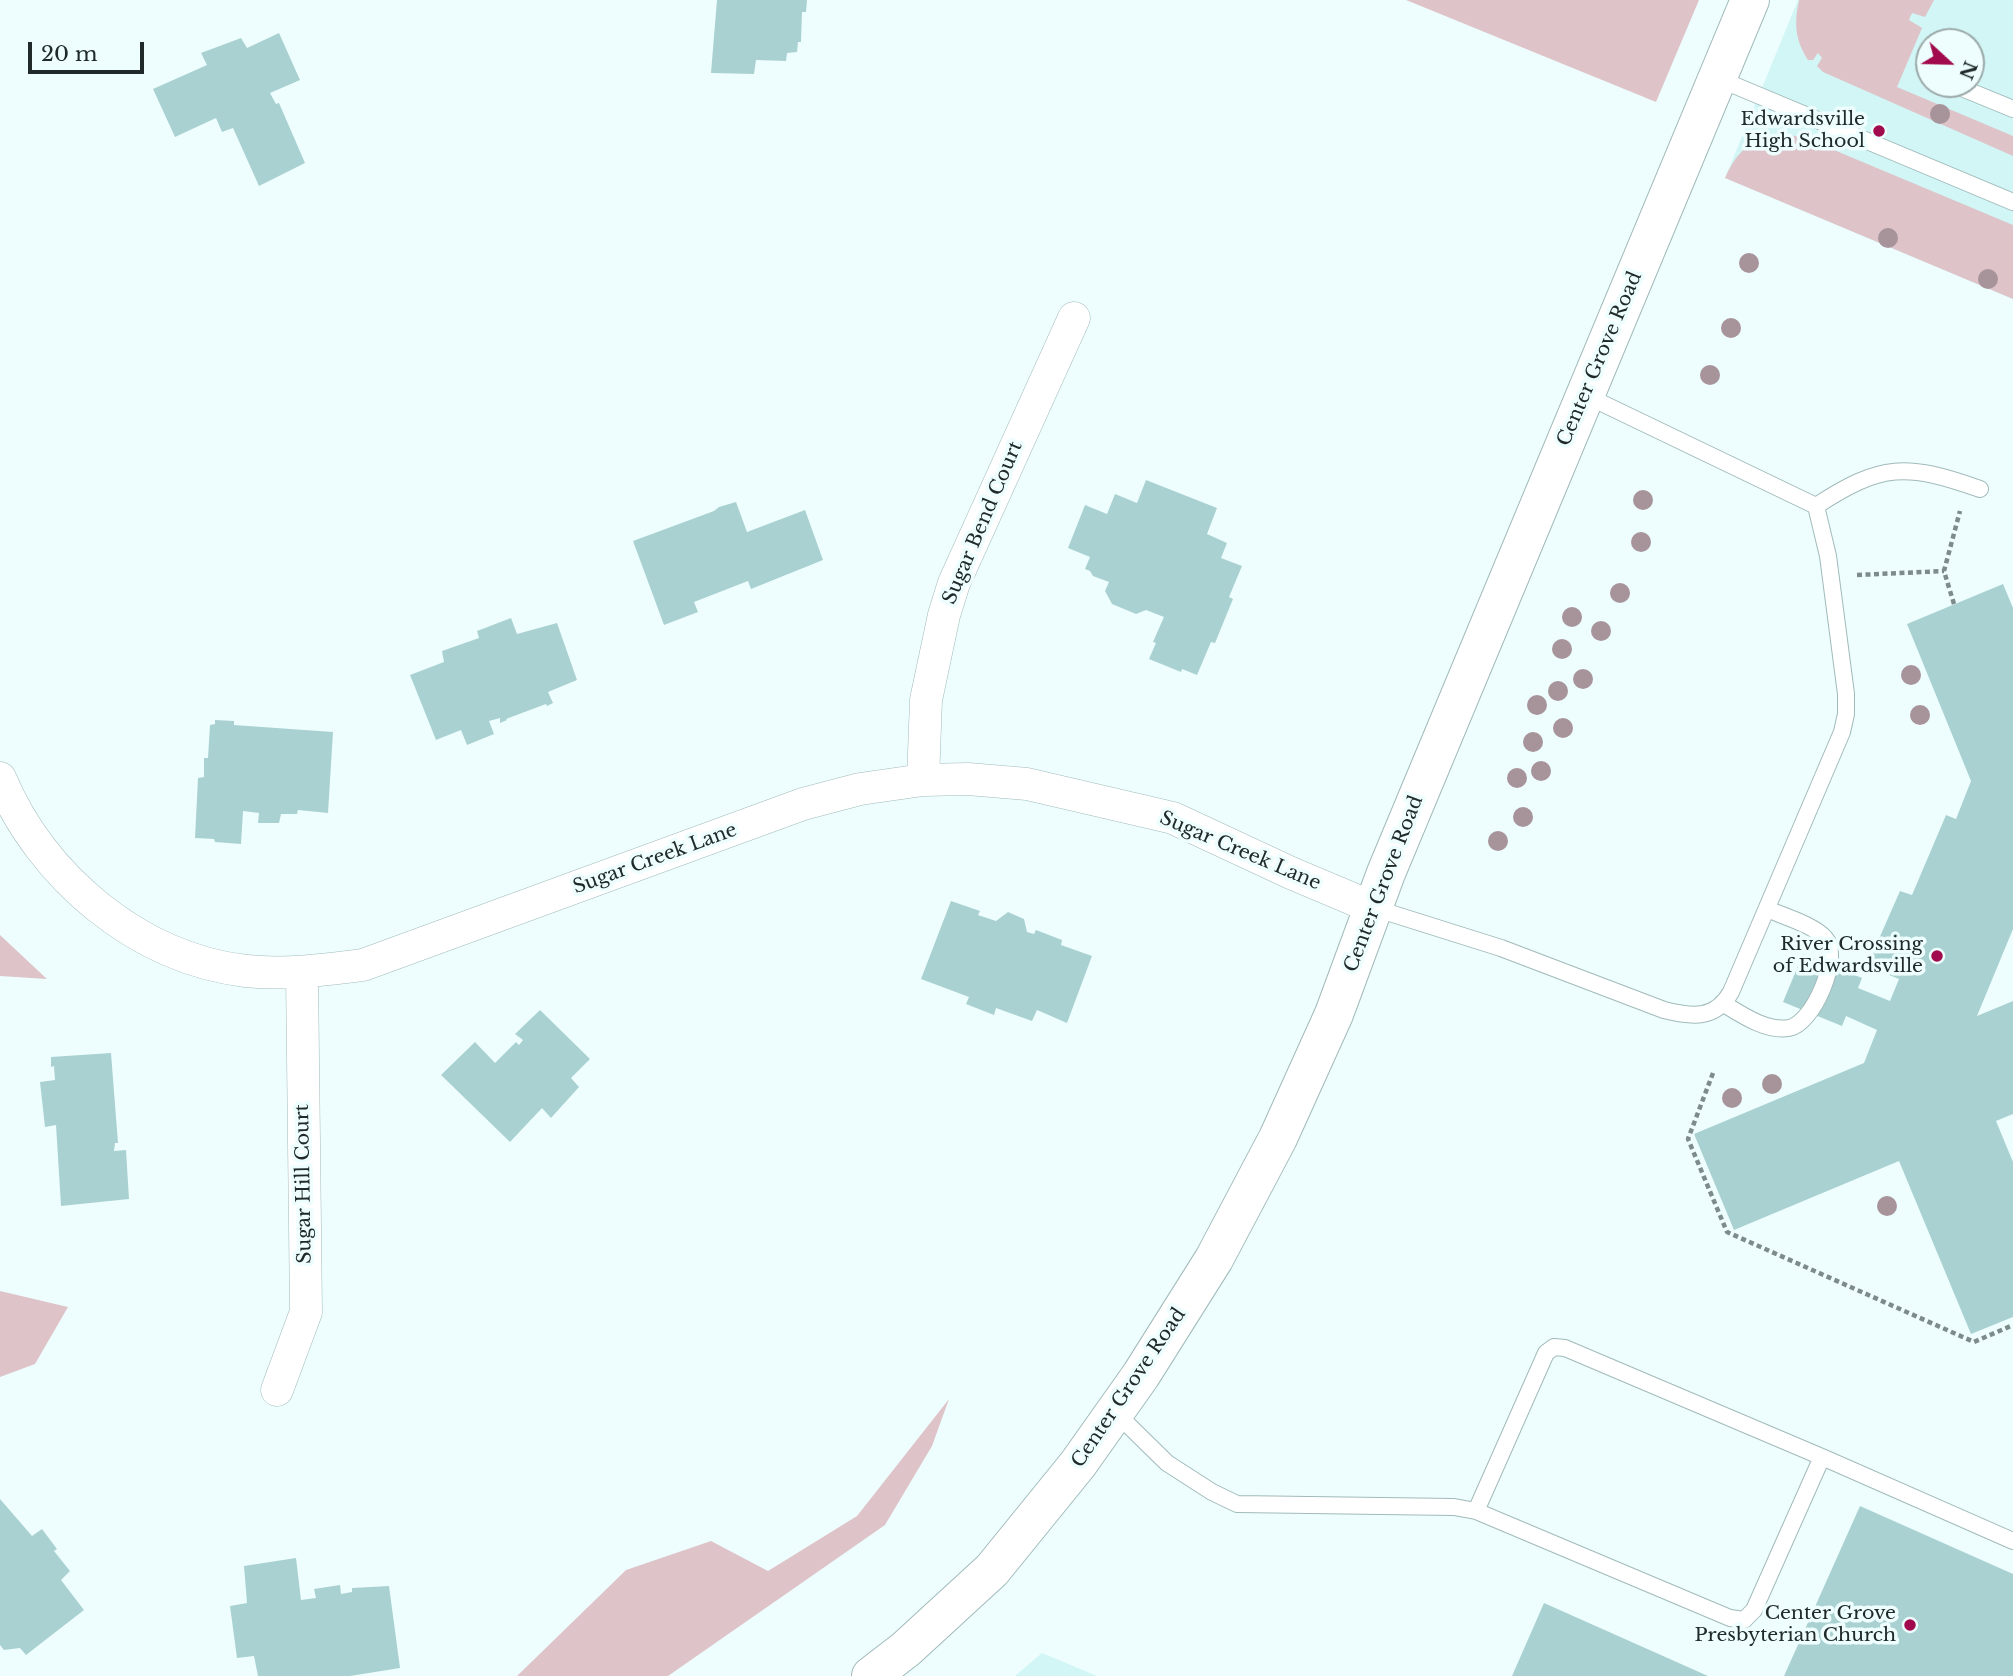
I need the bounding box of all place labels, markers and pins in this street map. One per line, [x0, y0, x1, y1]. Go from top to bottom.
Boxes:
place label: Edwardsville High School [1741, 109, 1865, 153]
marker: Edwardsville High School [1871, 123, 1887, 139]
place label: River Crossing of Edwardsville [1773, 934, 1923, 978]
marker: River Crossing of Edwardsville [1929, 948, 1945, 964]
place label: Center Grove Presbyterian Church [1695, 1603, 1896, 1647]
marker: Center Grove Presbyterian Church [1902, 1617, 1918, 1633]

